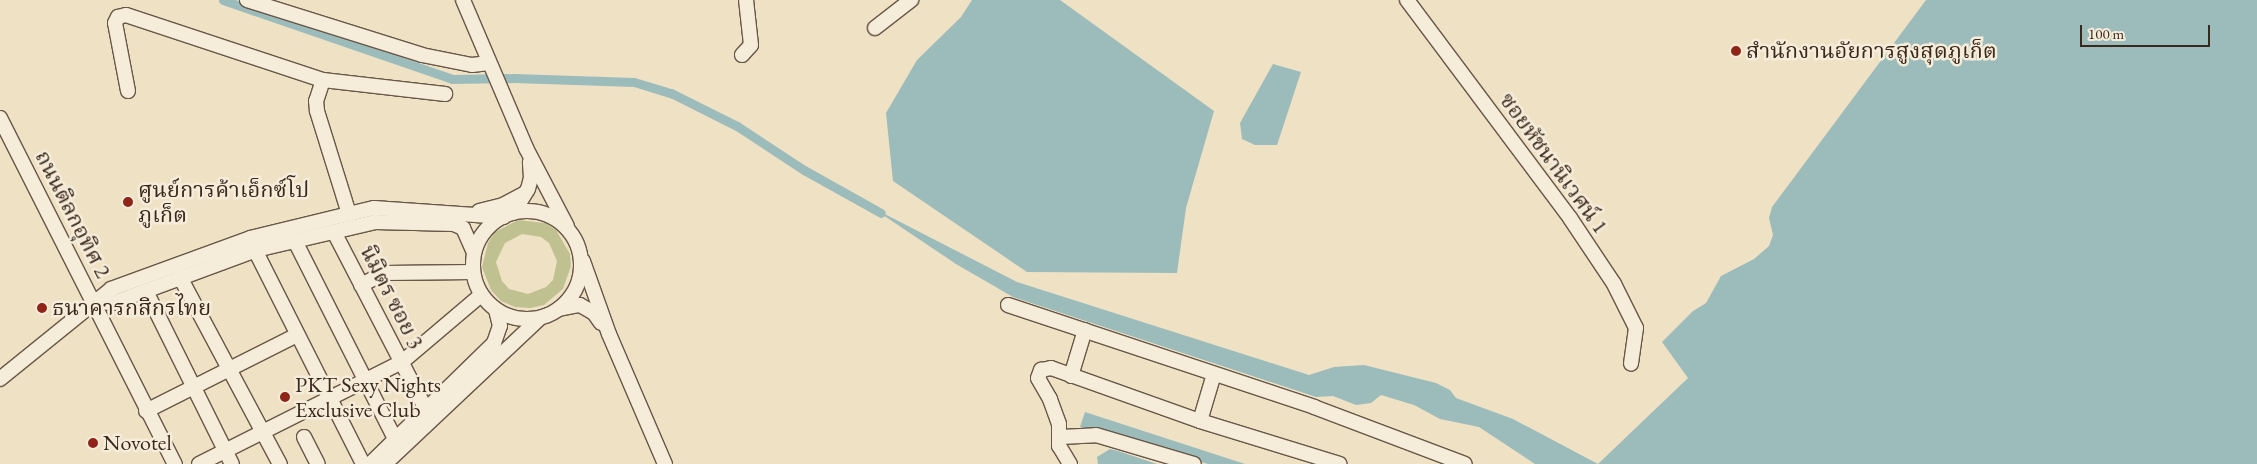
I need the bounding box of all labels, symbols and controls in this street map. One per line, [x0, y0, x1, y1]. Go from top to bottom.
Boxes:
scale bar [2082, 15, 2212, 47]
text: 100 m [2088, 24, 2124, 43]
place label: สำนักงานอัยการสูงสุดภูเก็ต [1746, 38, 1997, 64]
marker: สำนักงานอัยการสูงสุดภูเก็ต [1730, 45, 1742, 57]
street label: ซอยหัชนานิเวศน์ 1 [1494, 87, 1614, 239]
street label: ถนนติลกอุทิศ 2 [30, 146, 116, 282]
place label: ศูนย์การค้าเอ็กซ์โป ภูเก็ต [138, 176, 309, 228]
marker: ศูนย์การค้าเอ็กซ์โป ภูเก็ต [122, 196, 134, 208]
street label: นิมิตร ซอย 3 [355, 241, 429, 353]
place label: ธนาคารกสิกรไทย [52, 295, 211, 321]
marker: ธนาคารกสิกรไทย [36, 302, 48, 314]
place label: PKT Sexy Nights Exclusive Club [295, 371, 441, 422]
marker: PKT Sexy Nights Exclusive Club [279, 391, 291, 403]
place label: Novotel [103, 430, 172, 456]
marker: Novotel [87, 437, 99, 449]

